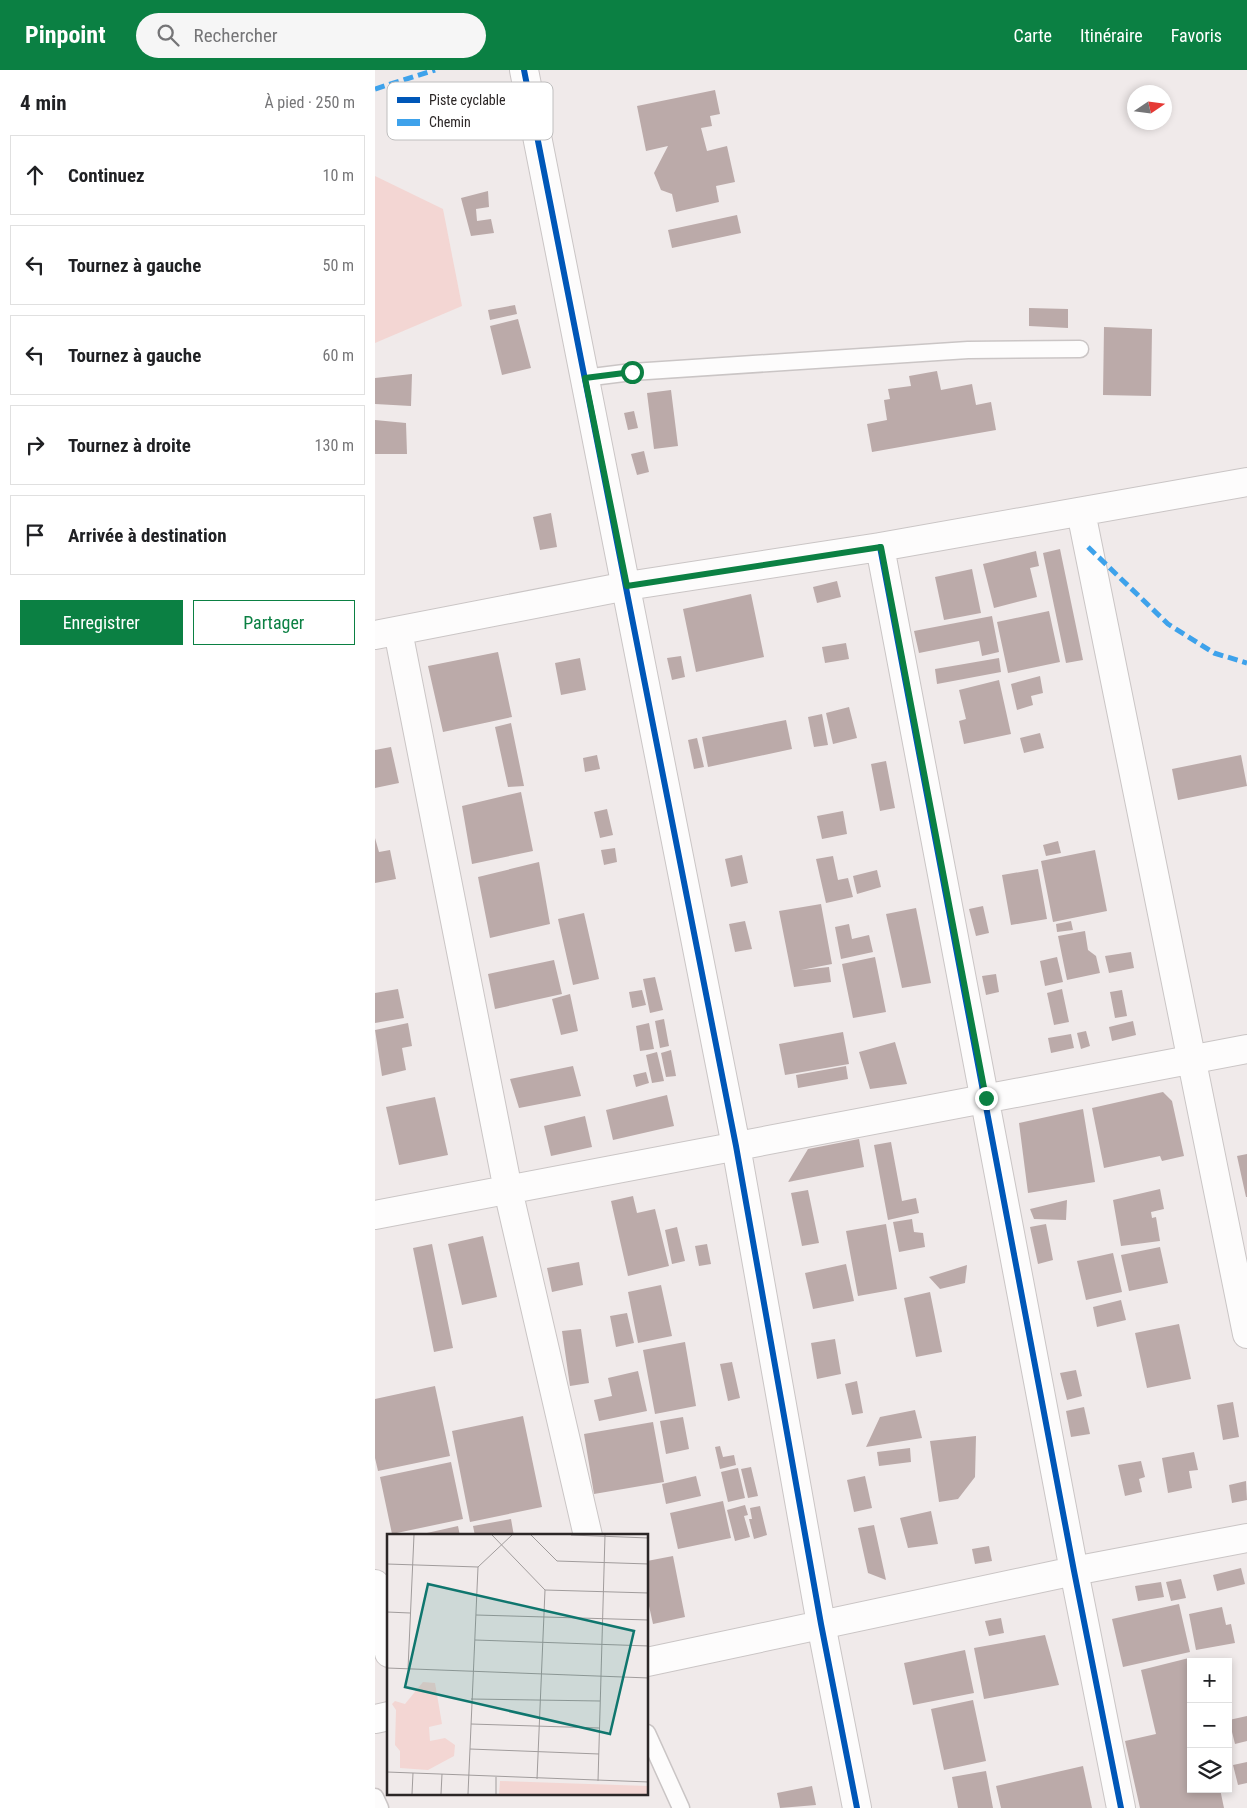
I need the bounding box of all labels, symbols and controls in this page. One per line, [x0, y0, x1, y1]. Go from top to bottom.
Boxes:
search box [136, 13, 486, 58]
text: Pinpoint [25, 21, 106, 49]
icon: search [154, 21, 182, 49]
text: Rechercher [194, 24, 278, 47]
text: Carte [1013, 25, 1052, 46]
text: Itinéraire [1080, 25, 1143, 46]
text: Favoris [1171, 25, 1222, 46]
legend [387, 82, 553, 140]
north arrow [1127, 85, 1172, 130]
text: 4 min [20, 91, 67, 115]
text: Piste cyclable [429, 92, 506, 108]
text: À pied · 250 m [264, 93, 355, 112]
text: Chemin [429, 114, 471, 130]
icon: ahead [21, 161, 49, 189]
text: Continuez [68, 164, 145, 187]
text: 10 m [322, 166, 354, 185]
icon: left [21, 251, 49, 279]
text: Tournez à gauche [68, 254, 201, 277]
text: 50 m [322, 256, 354, 275]
icon: left [21, 341, 49, 369]
text: Tournez à gauche [68, 344, 201, 367]
text: 60 m [322, 346, 354, 365]
route start [621, 361, 644, 384]
icon: right [21, 431, 49, 459]
text: Tournez à droite [68, 434, 191, 457]
text: 130 m [315, 436, 354, 455]
icon: arrive [21, 521, 49, 549]
text: Arrivée à destination [68, 524, 227, 547]
button: Enregistrer [20, 600, 183, 645]
button: Partager [193, 600, 355, 645]
route end [975, 1087, 998, 1110]
inset map [387, 1534, 649, 1796]
map controls [1187, 1658, 1232, 1793]
button: + [1187, 1658, 1232, 1703]
button: − [1187, 1703, 1232, 1748]
button: layers [1187, 1748, 1232, 1793]

